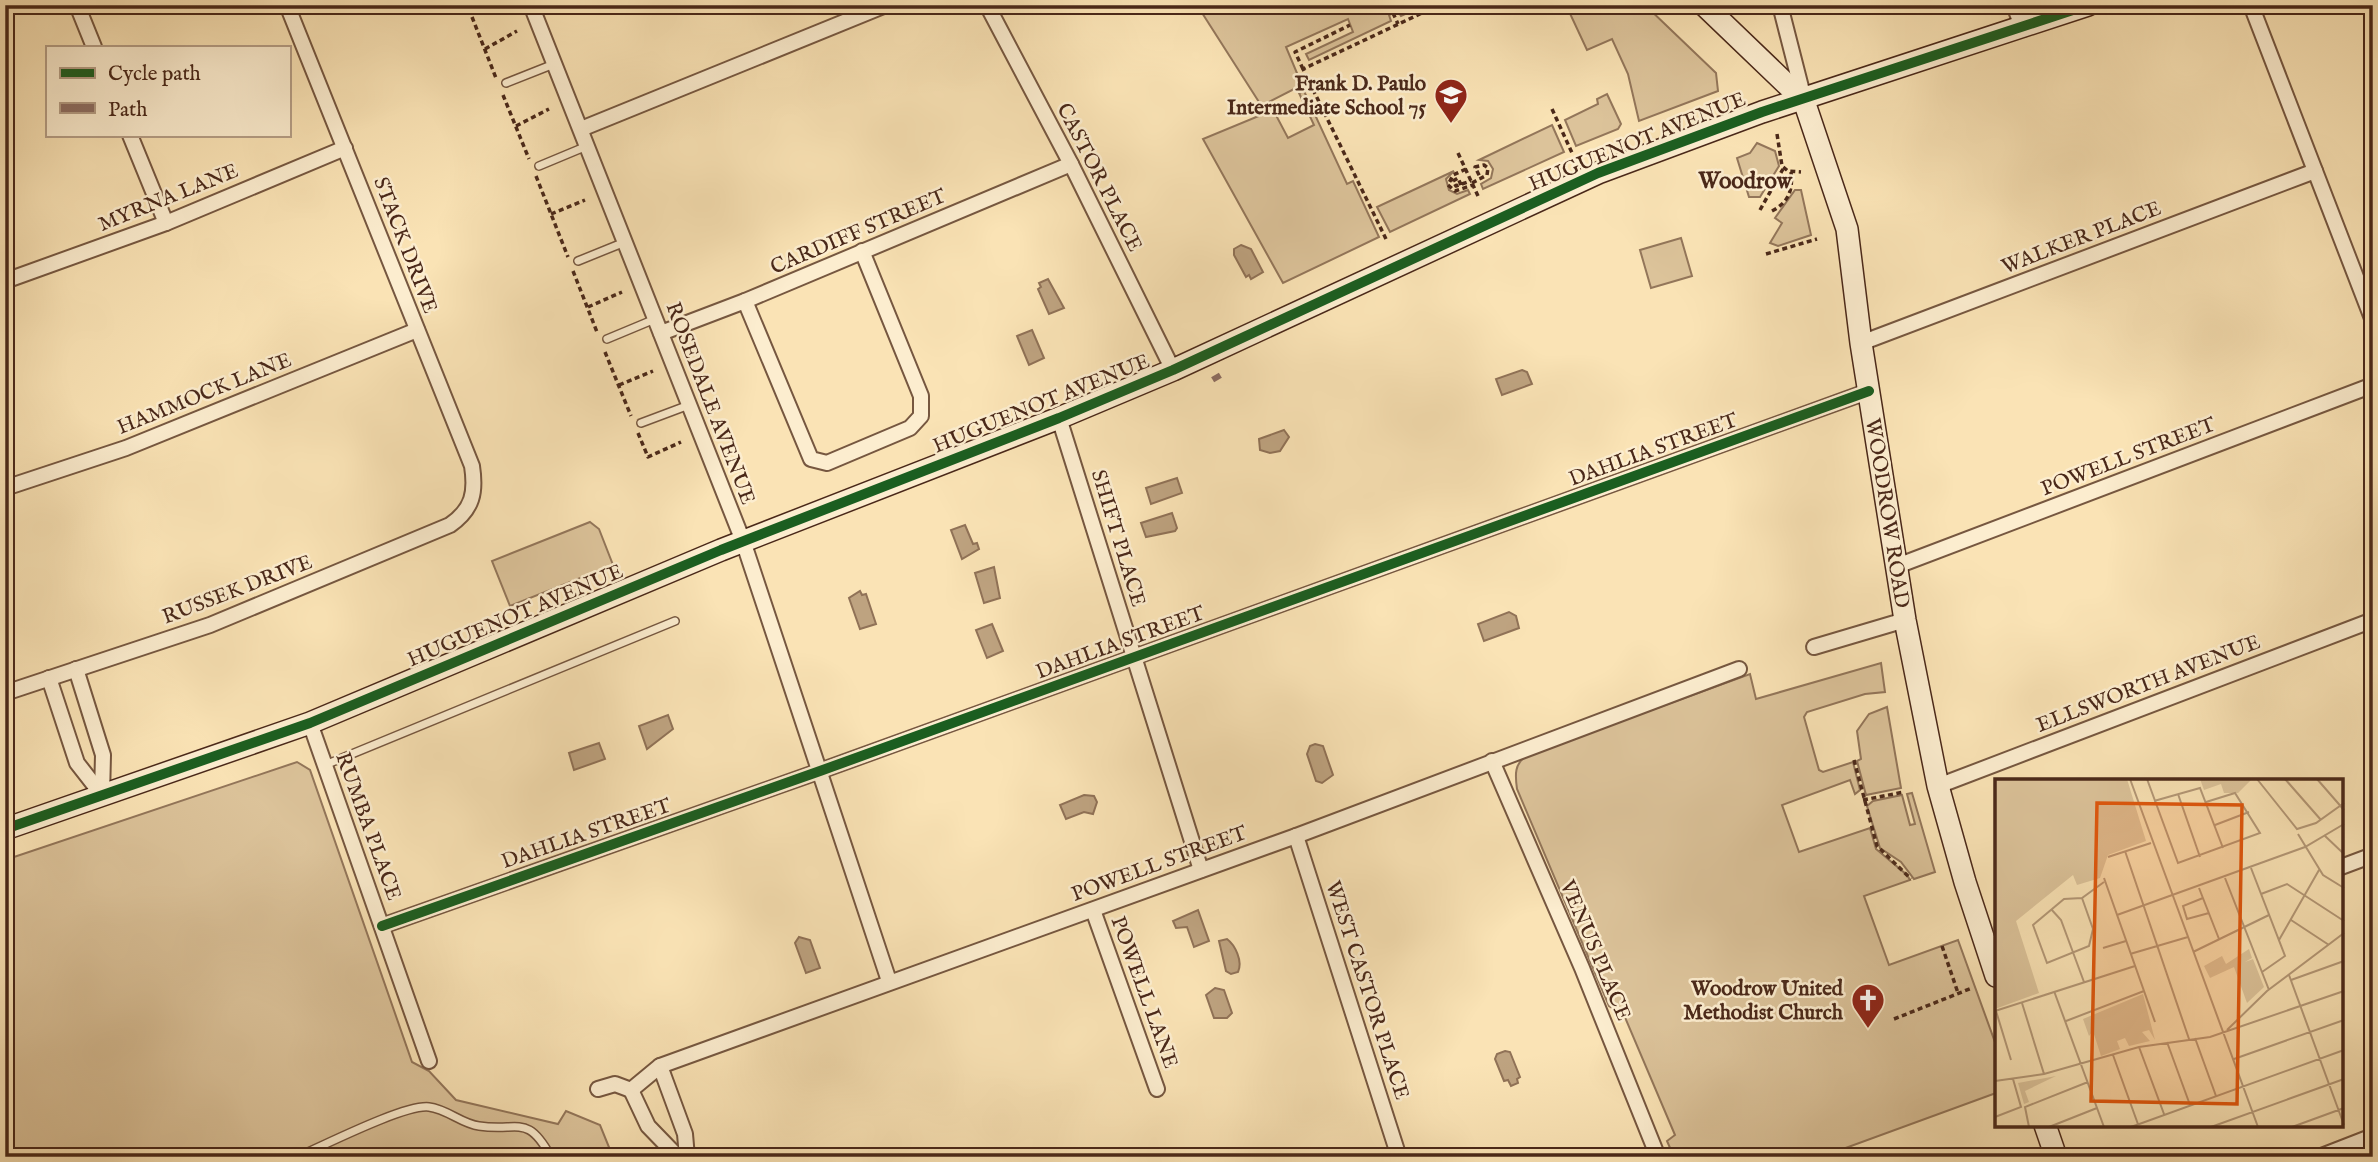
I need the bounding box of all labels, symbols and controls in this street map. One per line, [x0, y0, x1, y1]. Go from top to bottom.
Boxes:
legend [46, 46, 290, 136]
text: Cycle path [108, 61, 201, 88]
place label: Frank D. Paulo Intermediate School 75 [1227, 71, 1427, 122]
school or university icon: Frank D. Paulo Intermediate School 75 [1432, 76, 1470, 125]
street label: HUGUENOT AVENUE [1525, 86, 1750, 198]
text: Path [108, 97, 147, 124]
street label: CASTOR PLACE [1050, 99, 1148, 257]
street label: MYRNA LANE [95, 158, 243, 239]
district label: Woodrow [1697, 167, 1793, 196]
street label: STACK DRIVE [366, 173, 443, 318]
street label: CARDIFF STREET [767, 183, 951, 282]
street label: WALKER PLACE [1998, 196, 2165, 281]
street label: ROSEDALE AVENUE [658, 298, 761, 509]
street label: HAMMOCK LANE [113, 347, 296, 442]
street label: HUGUENOT AVENUE [929, 348, 1154, 460]
street label: DAHLIA STREET [1565, 407, 1742, 493]
street label: POWELL STREET [2037, 411, 2220, 503]
street label: WOODROW ROAD [1858, 416, 1915, 610]
street label: SHIFT PLACE [1084, 467, 1151, 610]
street label: RUSSEK DRIVE [159, 549, 316, 631]
street label: HUGUENOT AVENUE [404, 559, 627, 674]
street label: DAHLIA STREET [1032, 600, 1209, 686]
street label: ELLSWORTH AVENUE [2033, 629, 2264, 740]
street label: RUMBA PLACE [328, 749, 407, 904]
inset map [1995, 779, 2343, 1127]
street label: DAHLIA STREET [498, 792, 676, 876]
street label: POWELL STREET [1068, 820, 1252, 909]
street label: VENUS PLACE [1552, 875, 1636, 1025]
street label: WEST CASTOR PLACE [1318, 878, 1415, 1103]
street label: POWELL LANE [1104, 913, 1184, 1072]
place label: Woodrow United Methodist Church [1683, 976, 1844, 1027]
church icon: Woodrow United Methodist Church [1849, 981, 1887, 1030]

